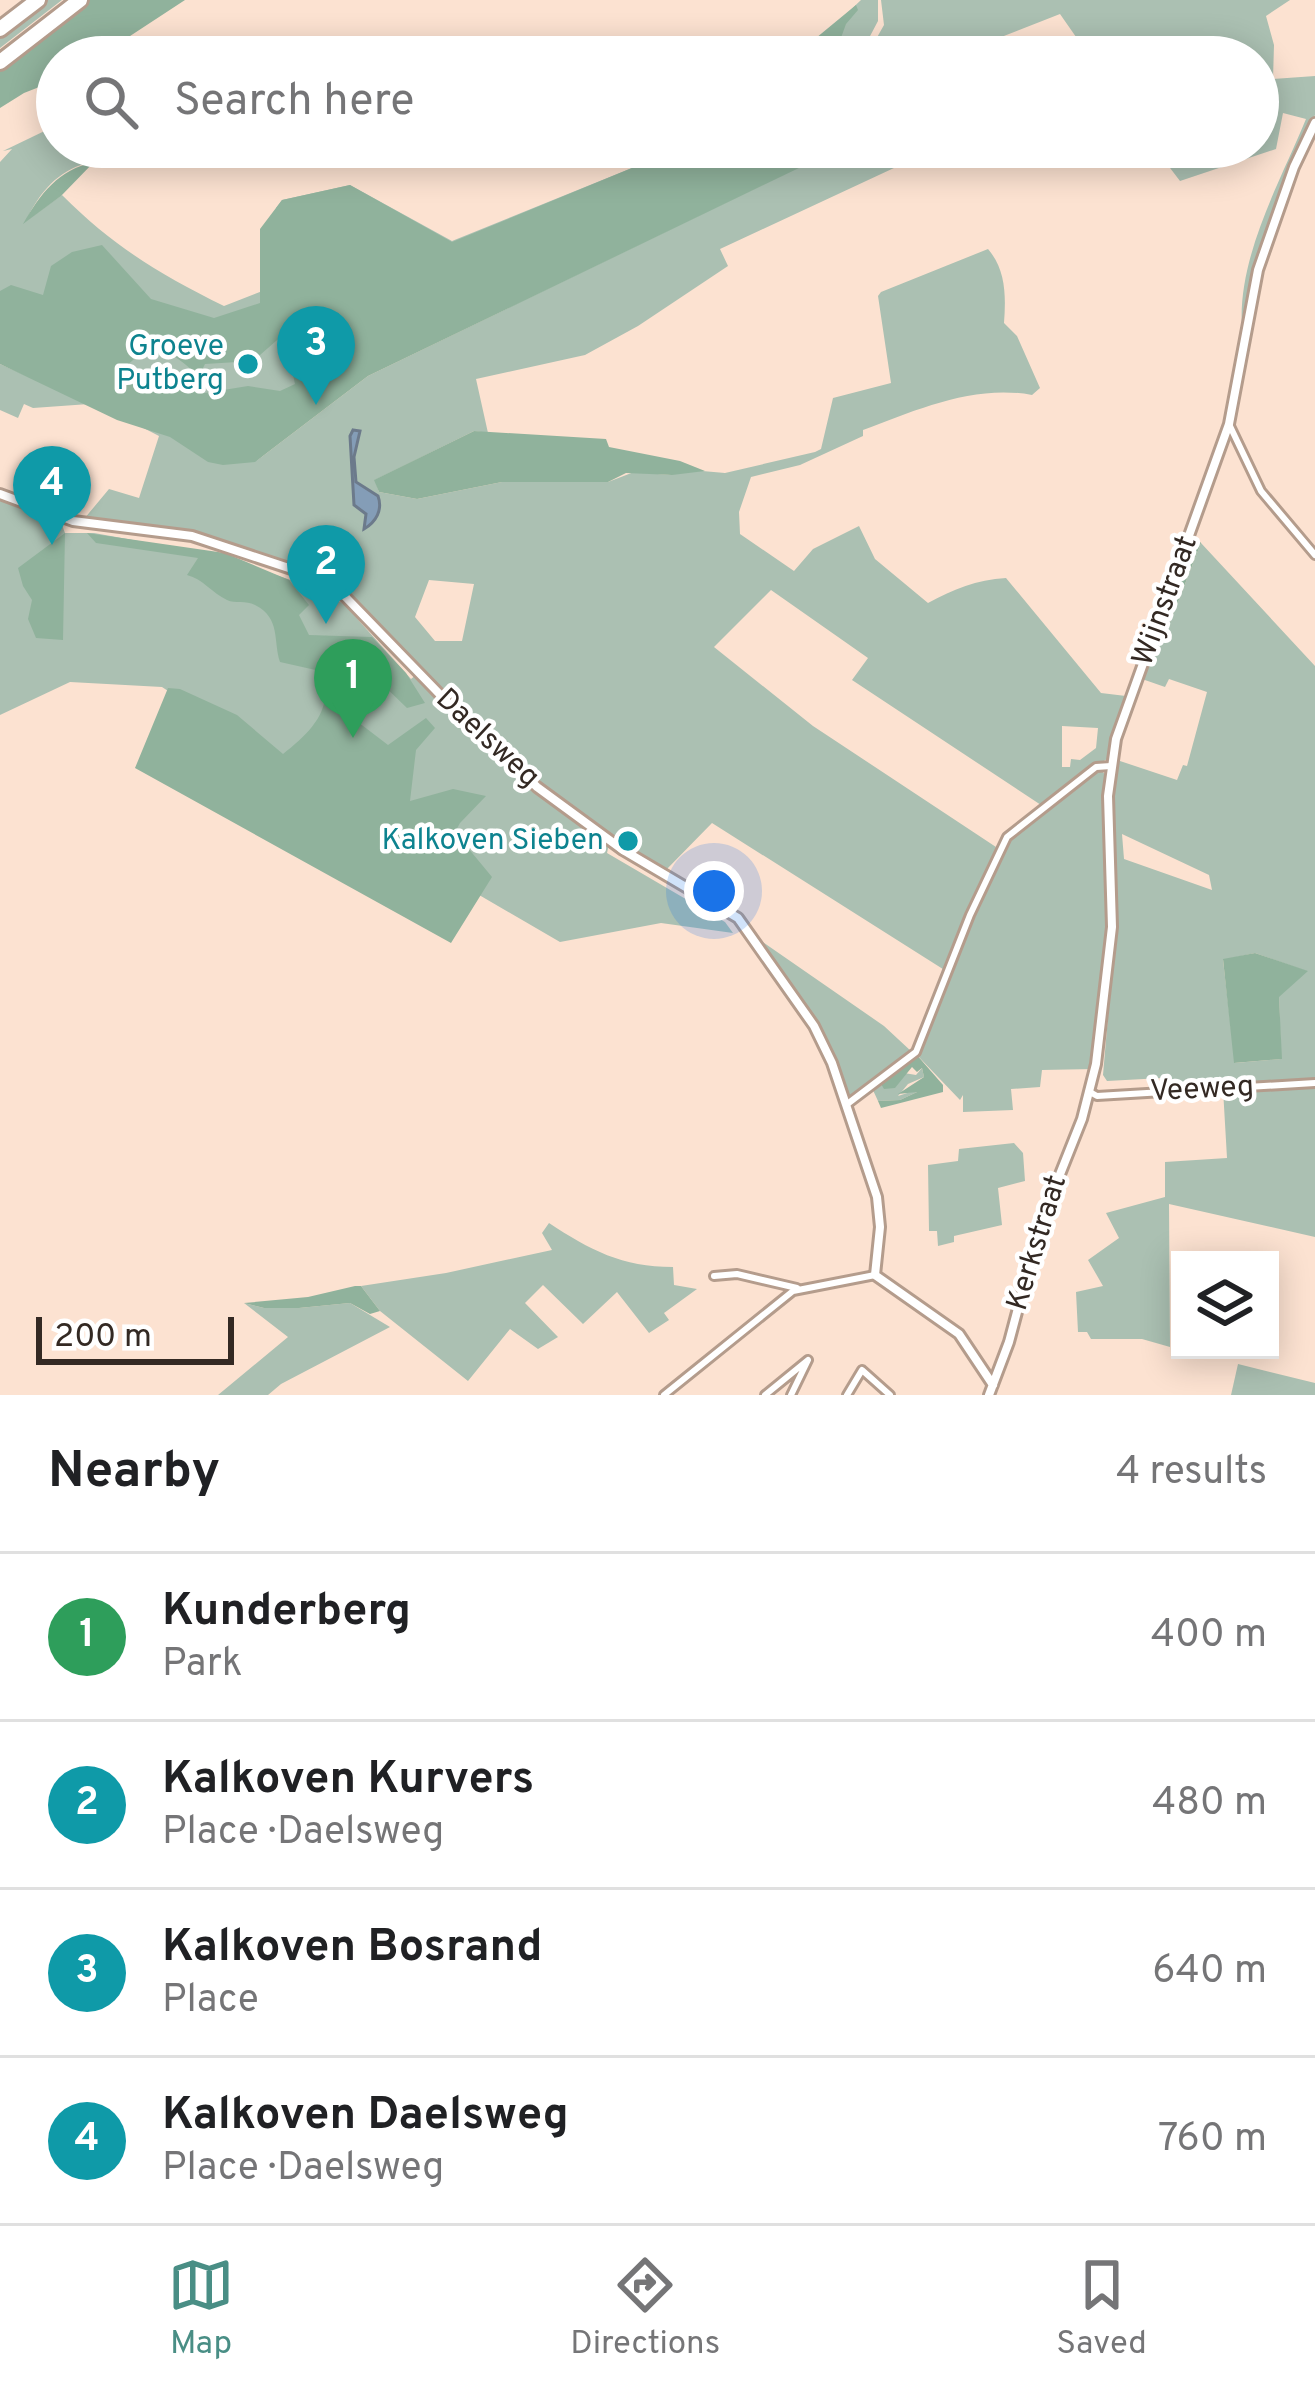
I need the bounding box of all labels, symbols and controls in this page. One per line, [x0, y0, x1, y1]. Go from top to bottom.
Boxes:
search box [36, 36, 1279, 168]
icon: search [78, 69, 144, 135]
text: Search here [174, 74, 414, 131]
pin: 3 [277, 306, 355, 405]
place label: Groeve Putberg [116, 329, 224, 400]
marker: Groeve Putberg [235, 351, 261, 377]
pin: 4 [13, 446, 91, 545]
pin: 2 [287, 525, 365, 624]
street label: Wijnstraat [1125, 531, 1207, 671]
pin: 1 [314, 639, 392, 738]
street label: Daelsweg [427, 682, 547, 796]
place label: Kalkoven Sieben [381, 823, 604, 860]
marker: Kalkoven Sieben [615, 828, 641, 854]
your location [684, 861, 744, 921]
street label: Veeweg [1149, 1069, 1255, 1111]
street label: Kerkstraat [1000, 1171, 1076, 1315]
map controls [1171, 1251, 1279, 1359]
button: layers [1171, 1251, 1279, 1359]
scale bar [36, 1311, 234, 1364]
text: 200 m [54, 1317, 152, 1359]
text: Nearby [48, 1441, 220, 1506]
text: 4 results [1116, 1449, 1267, 1498]
text: Kunderberg [162, 1584, 411, 1641]
text: 1 [79, 1612, 95, 1661]
text: 400 m [1151, 1612, 1267, 1661]
text: Park [162, 1641, 243, 1690]
text: Kalkoven Kurvers [162, 1752, 534, 1809]
text: 2 [75, 1780, 99, 1829]
text: 480 m [1152, 1780, 1267, 1829]
text: Place · Daelsweg [162, 1809, 444, 1858]
text: Kalkoven Bosrand [162, 1920, 542, 1977]
text: 3 [75, 1948, 99, 1997]
text: 640 m [1152, 1948, 1267, 1997]
text: Place [162, 1977, 259, 2026]
text: Kalkoven Daelsweg [162, 2088, 569, 2145]
text: 4 [74, 2116, 100, 2165]
text: 760 m [1158, 2116, 1267, 2165]
text: Place · Daelsweg [162, 2145, 444, 2194]
tab: Map [168, 2252, 234, 2366]
tab: Directions [570, 2252, 720, 2366]
tab: Saved [1056, 2252, 1147, 2366]

